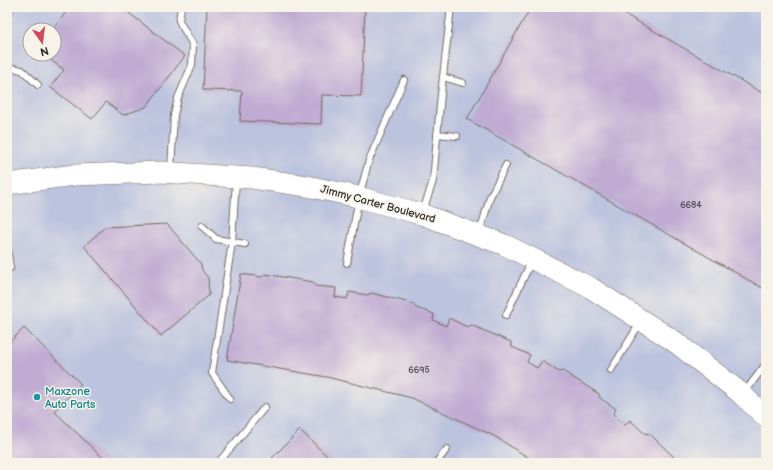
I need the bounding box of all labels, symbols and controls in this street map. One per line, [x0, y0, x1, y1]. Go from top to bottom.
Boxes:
north arrow [22, 22, 62, 62]
text: N [39, 44, 50, 59]
street label: Jimmy Carter Boulevard [319, 182, 437, 226]
house number: 6684 [680, 200, 702, 211]
house number: 6695 [408, 365, 430, 376]
place label: Maxzone Auto Parts [45, 385, 96, 411]
marker: Maxzone Auto Parts [32, 392, 42, 402]

